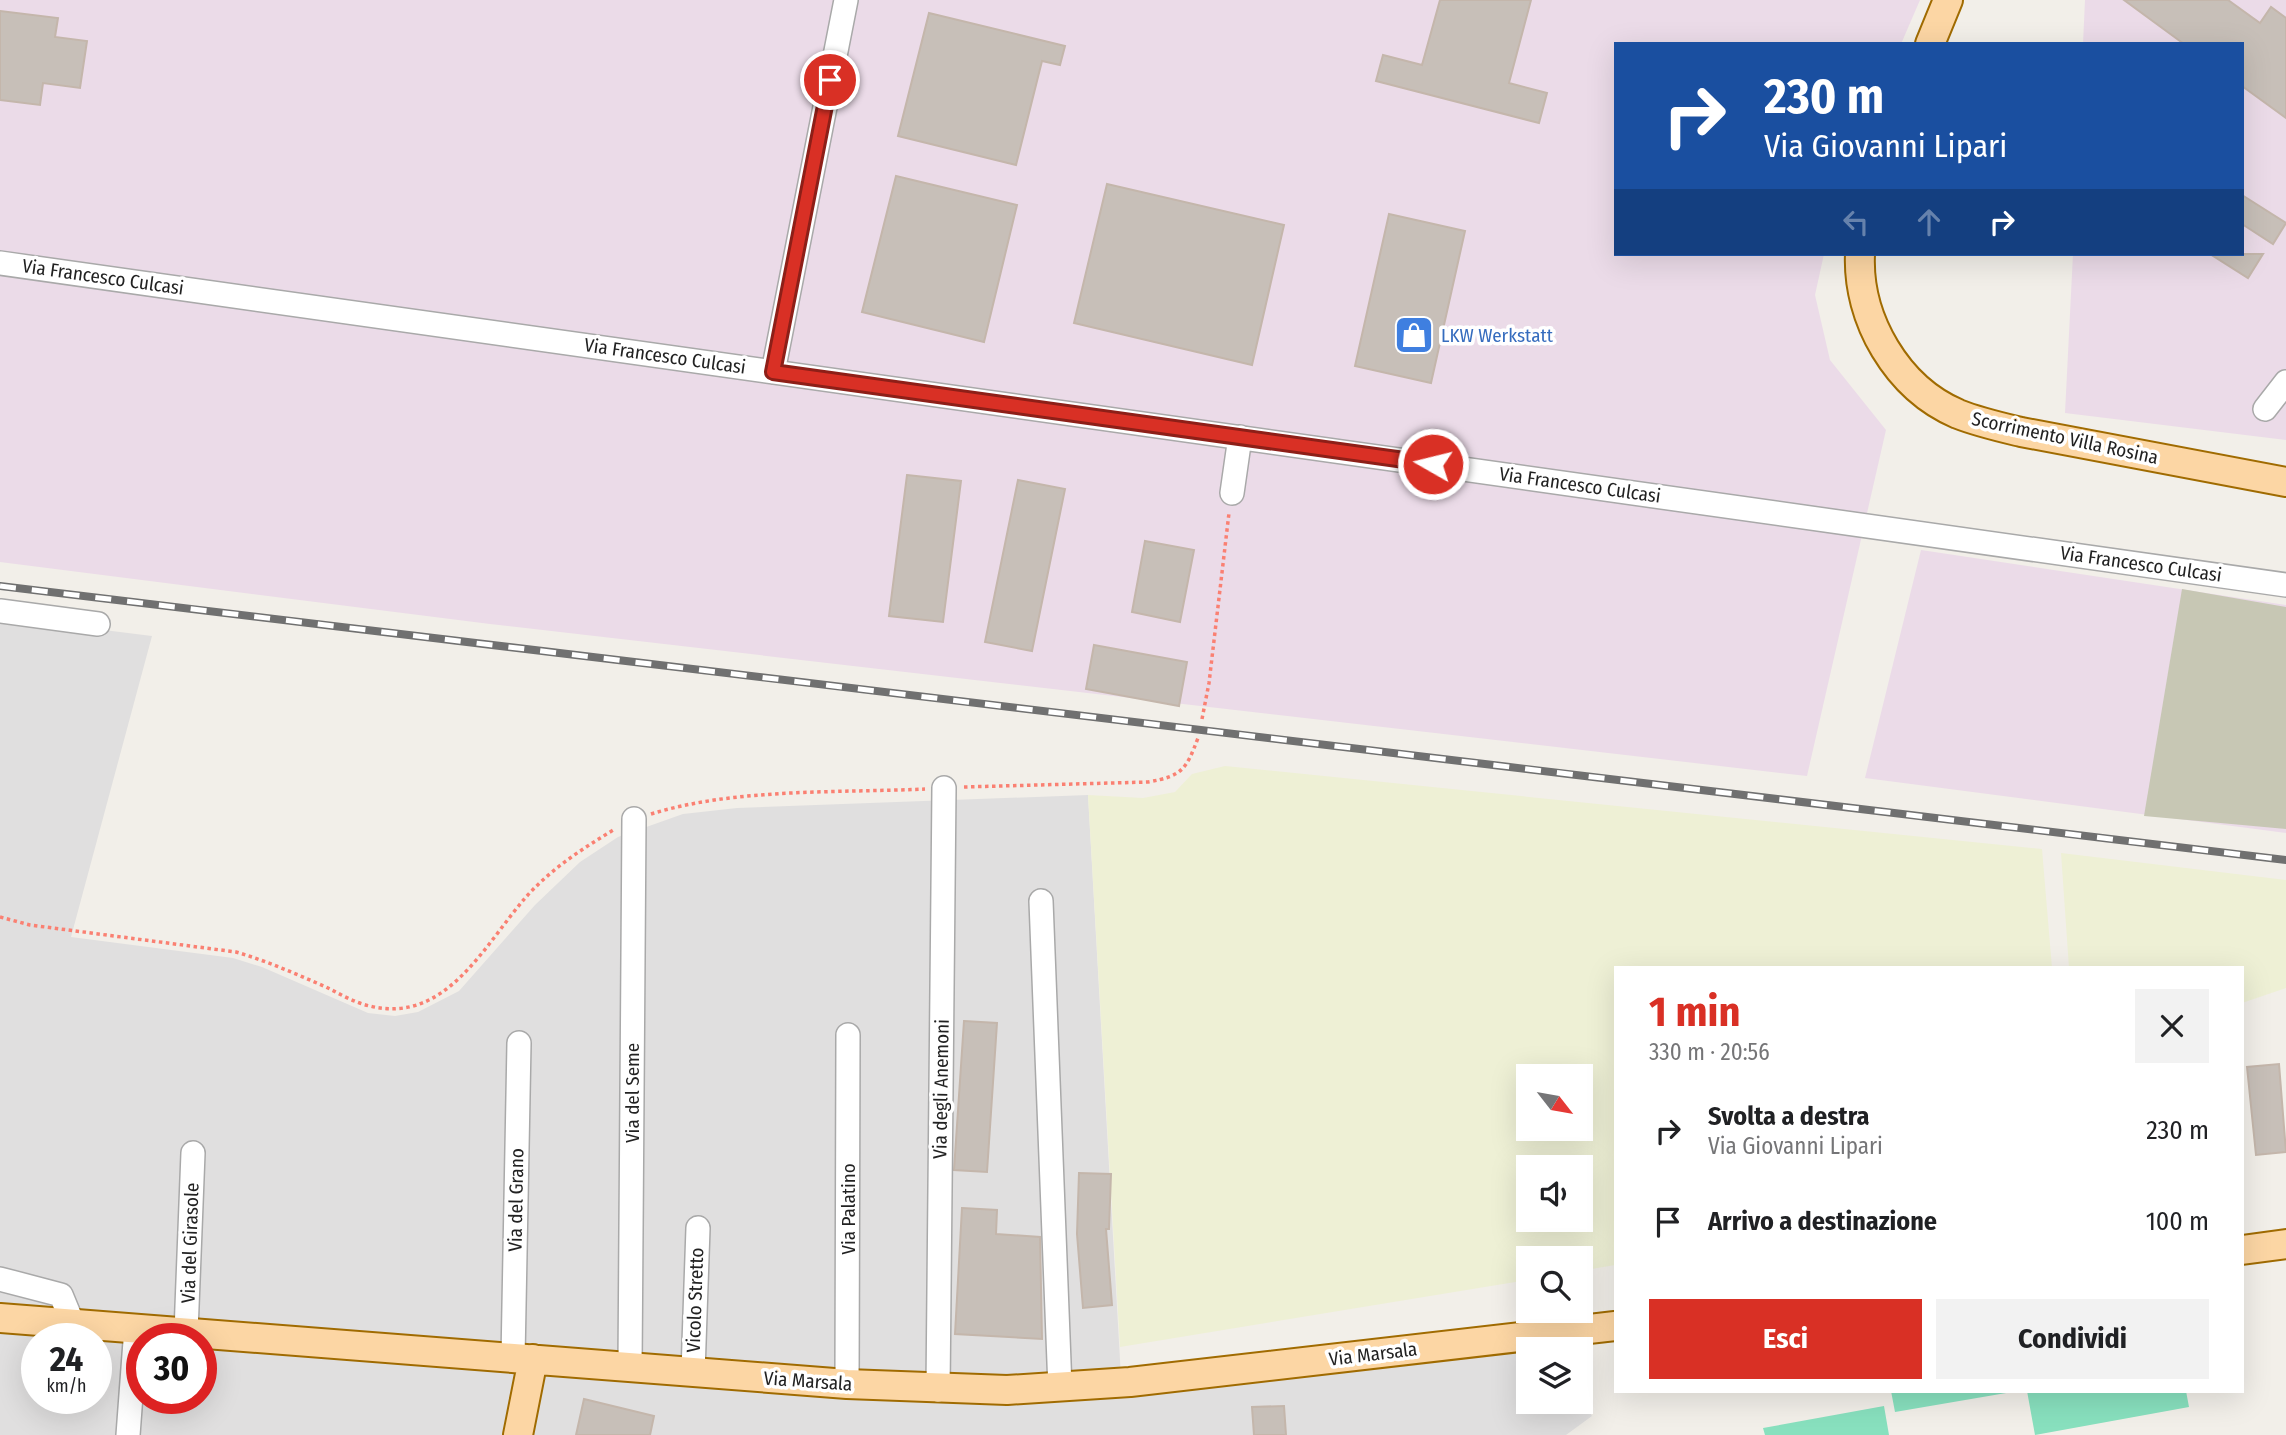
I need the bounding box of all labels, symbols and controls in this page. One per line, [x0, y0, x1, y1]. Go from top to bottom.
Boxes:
pin [800, 50, 860, 110]
icon: arrive [811, 61, 849, 99]
text: 230 m [1764, 67, 1884, 126]
icon: right [1649, 70, 1740, 161]
text: Via Giovanni Lipari [1764, 127, 2007, 165]
icon: left [1837, 203, 1875, 241]
icon: ahead [1910, 203, 1948, 241]
icon: right [1983, 203, 2021, 241]
street label: Via Francesco Culcasi [21, 254, 185, 300]
shop icon: LKW Werkstatt [1393, 314, 1435, 356]
place label: LKW Werkstatt [1441, 324, 1554, 347]
street label: Via Francesco Culcasi [583, 333, 747, 379]
street label: Scorrimento Villa Rosina [1970, 407, 2160, 469]
position arrow [1396, 427, 1470, 501]
street label: Via Francesco Culcasi [1498, 462, 1662, 508]
street label: Via Francesco Culcasi [2059, 541, 2223, 587]
text: 1 min [1649, 987, 1740, 1037]
button: close [2135, 989, 2209, 1063]
street label: Via degli Anemoni [928, 1019, 954, 1159]
text: 330 m · 20:56 [1649, 1038, 1770, 1066]
street label: Via del Seme [621, 1043, 644, 1143]
north arrow [1516, 1064, 1592, 1141]
map controls [1516, 1064, 1593, 1414]
text: Svolta a destra [1708, 1101, 1869, 1132]
icon: right [1649, 1112, 1687, 1150]
text: 230 m [2146, 1115, 2209, 1146]
text: Via Giovanni Lipari [1708, 1132, 1883, 1160]
street label: Via del Grano [504, 1148, 528, 1252]
button: sound [1516, 1155, 1593, 1232]
street label: Via Palatino [837, 1163, 860, 1255]
street label: Via del Girasole [176, 1182, 204, 1304]
icon: arrive [1649, 1203, 1687, 1241]
text: Arrivo a destinazione [1708, 1206, 1937, 1237]
text: 100 m [2146, 1206, 2209, 1237]
button: search [1516, 1246, 1593, 1323]
street label: Vicolo Stretto [682, 1247, 708, 1353]
button: Esci [1649, 1299, 1922, 1379]
button: Condividi [1936, 1299, 2209, 1379]
speed limit sign: 30 [126, 1323, 217, 1414]
street label: Via Marsala [1328, 1337, 1418, 1371]
button: layers [1516, 1337, 1593, 1414]
text: 24 [50, 1338, 83, 1380]
street label: Via Marsala [763, 1366, 853, 1396]
text: km/h [46, 1375, 87, 1397]

